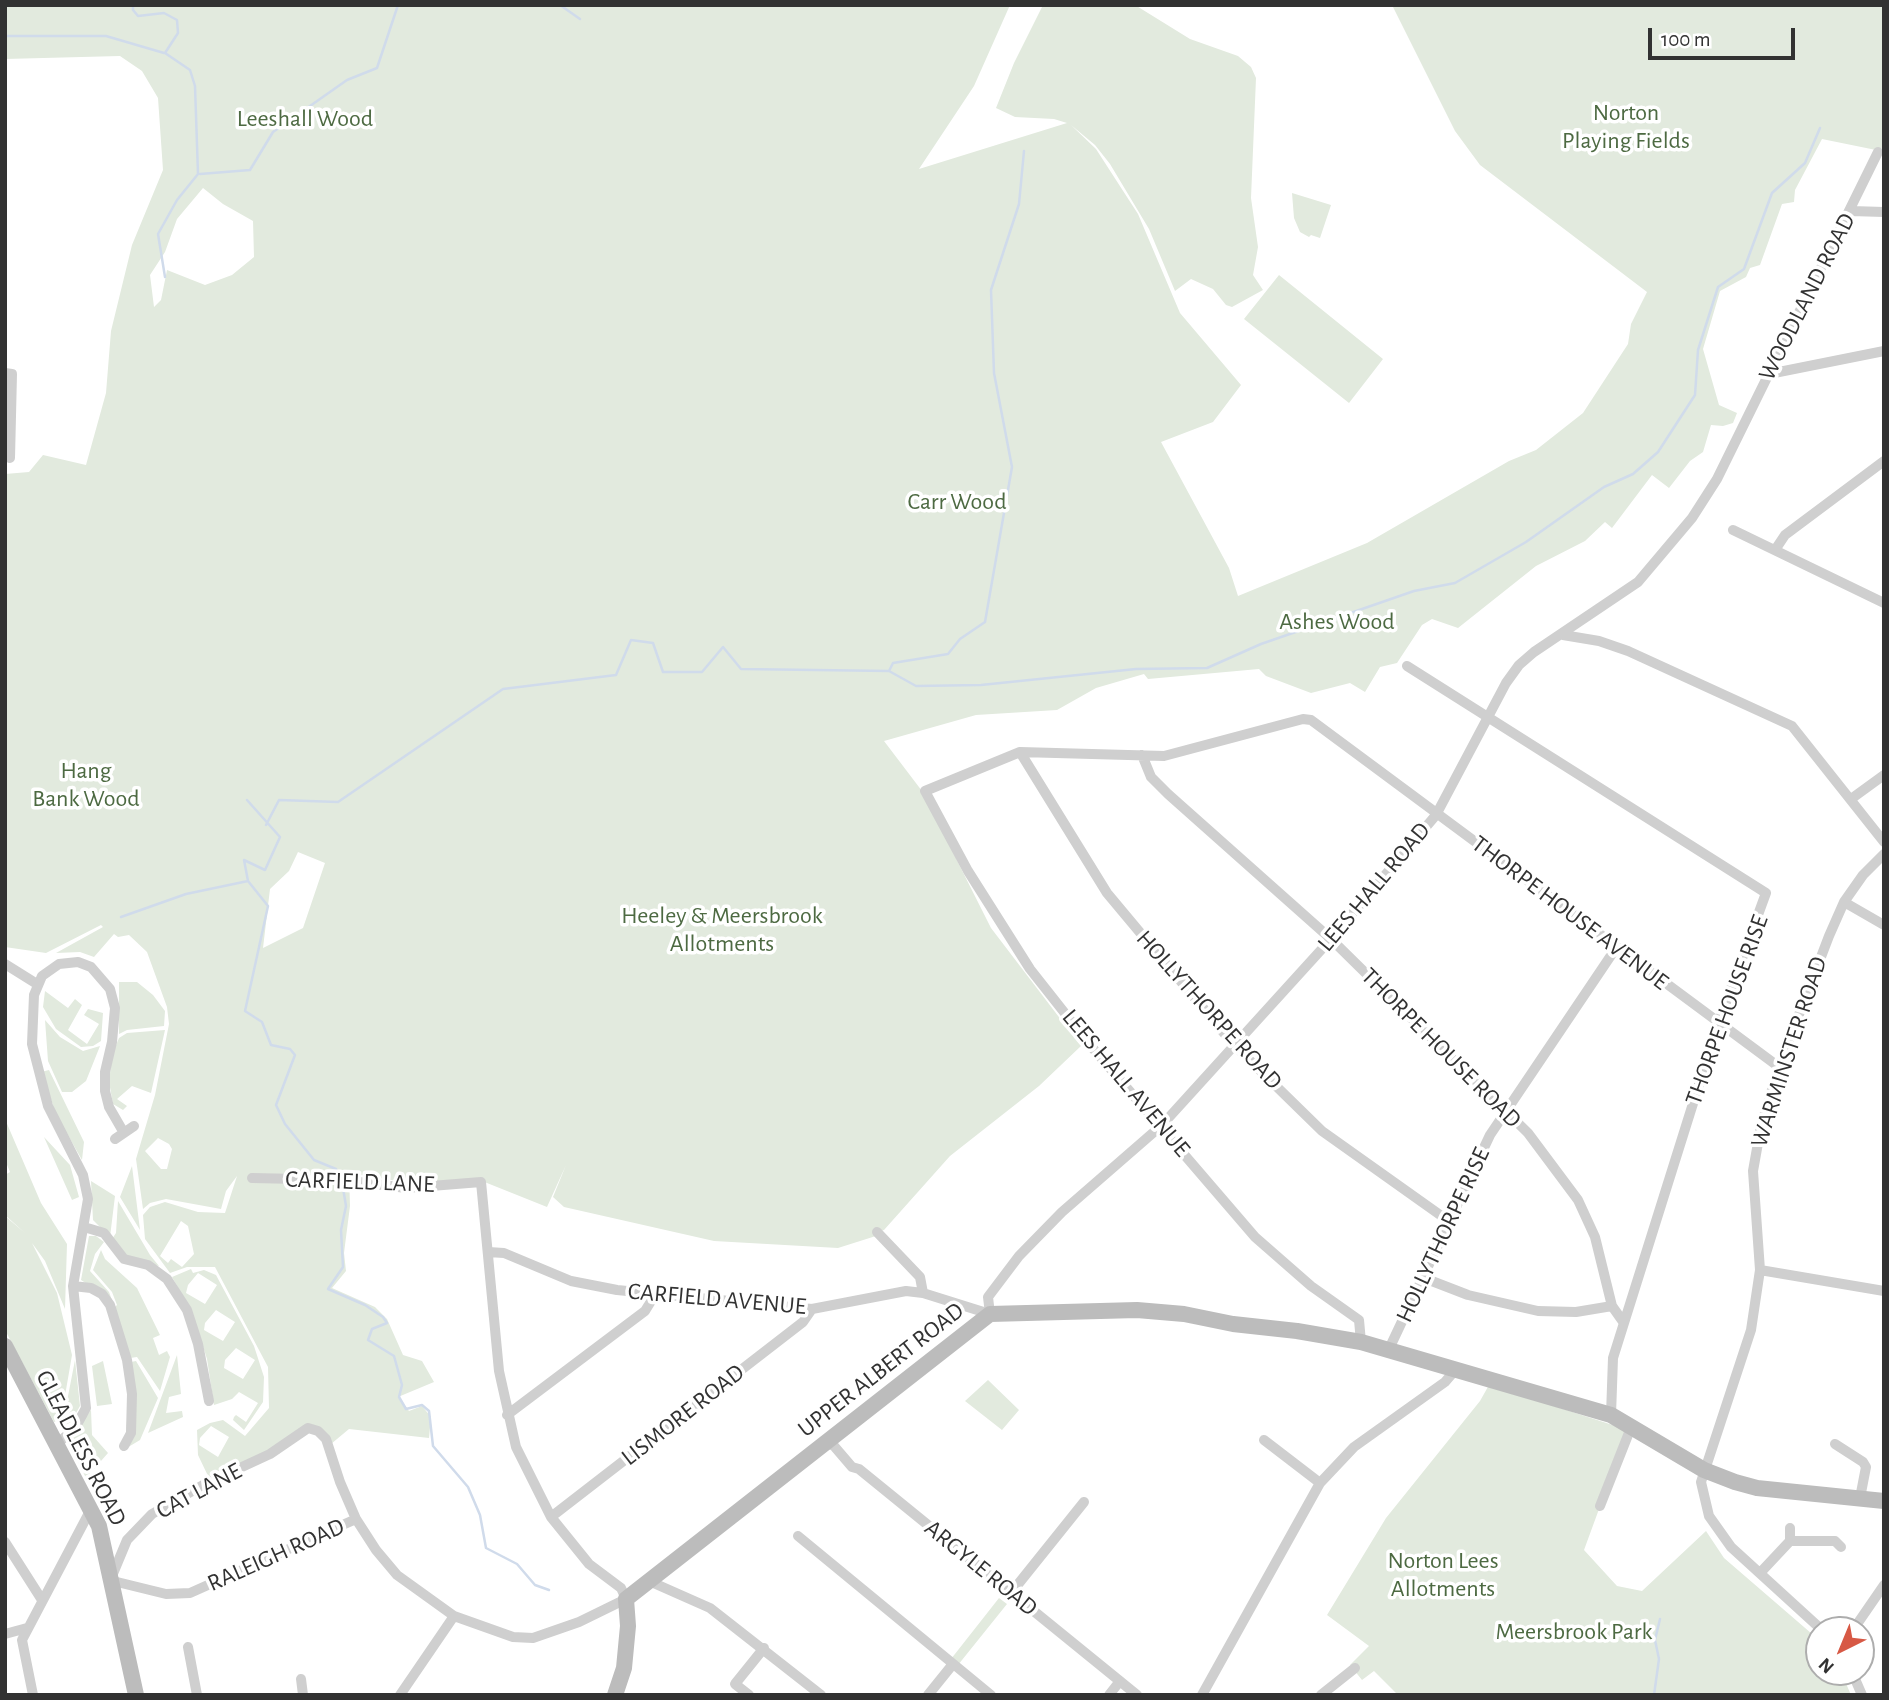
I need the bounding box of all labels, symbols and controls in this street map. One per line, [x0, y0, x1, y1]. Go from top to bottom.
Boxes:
scale bar [1651, 14, 1798, 58]
text: 100 m [1661, 29, 1711, 50]
park label: Norton Playing Fields [1562, 99, 1690, 155]
park label: Leeshall Wood [237, 105, 373, 133]
street label: WOODLAND ROAD [1752, 208, 1862, 386]
park label: Carr Wood [907, 488, 1007, 516]
park label: Ashes Wood [1279, 608, 1395, 636]
park label: Hang Bank Wood [32, 757, 140, 813]
street label: LEES HALL ROAD [1312, 816, 1436, 958]
street label: THORPE HOUSE AVENUE [1466, 830, 1674, 996]
park label: Heeley & Meersbrook Allotments [621, 902, 823, 958]
street label: THORPE HOUSE RISE [1679, 911, 1775, 1109]
street label: HOLLYTHORPE ROAD [1130, 924, 1288, 1096]
street label: WARMINSTER ROAD [1745, 953, 1833, 1151]
street label: THORPE HOUSE ROAD [1355, 962, 1527, 1134]
street label: LEES HALL AVENUE [1056, 1003, 1196, 1163]
street label: HOLLYTHORPE RISE [1390, 1143, 1496, 1327]
street label: CARFIELD LANE [285, 1165, 435, 1199]
street label: CARFIELD AVENUE [627, 1277, 807, 1321]
street label: UPPER ALBERT ROAD [792, 1296, 970, 1444]
street label: LISMORE ROAD [616, 1358, 750, 1472]
street label: GLEADLESS ROAD [29, 1365, 133, 1531]
street label: CAT LANE [151, 1457, 247, 1525]
street label: RALEIGH ROAD [203, 1512, 349, 1598]
street label: ARGYLE ROAD [919, 1514, 1043, 1622]
park label: Norton Lees Allotments [1387, 1547, 1499, 1603]
north arrow [1805, 1616, 1875, 1686]
park label: Meersbrook Park [1496, 1618, 1652, 1646]
text: N [1815, 1654, 1838, 1677]

